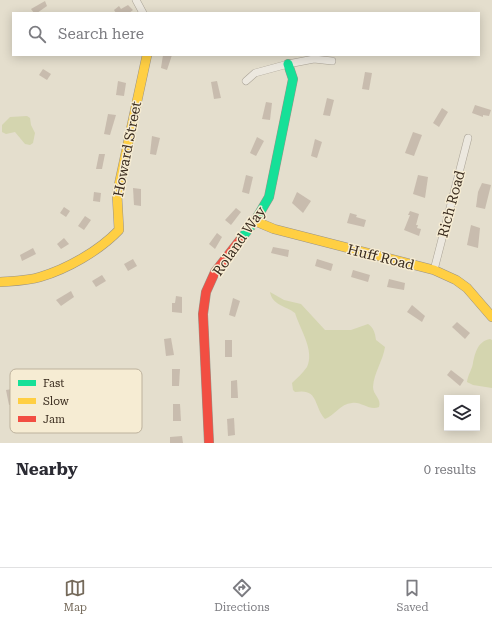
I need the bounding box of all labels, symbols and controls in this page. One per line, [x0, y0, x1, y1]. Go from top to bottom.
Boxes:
search box [12, 12, 480, 56]
icon: search [26, 23, 48, 45]
text: Search here [58, 25, 144, 43]
street label: Howard Street [110, 100, 144, 198]
street label: Rich Road [434, 169, 468, 239]
street label: Roland Way [209, 203, 269, 279]
street label: Huff Road [346, 241, 416, 273]
legend [10, 369, 142, 433]
text: Fast [43, 377, 64, 390]
text: Slow [43, 395, 70, 408]
map controls [444, 395, 480, 431]
button: layers [444, 395, 480, 431]
text: Jam [43, 413, 65, 426]
text: Nearby [16, 459, 78, 479]
text: 0 results [424, 462, 476, 477]
tab: Map [64, 577, 87, 614]
tab: Directions [214, 577, 269, 614]
tab: Saved [397, 577, 428, 614]

